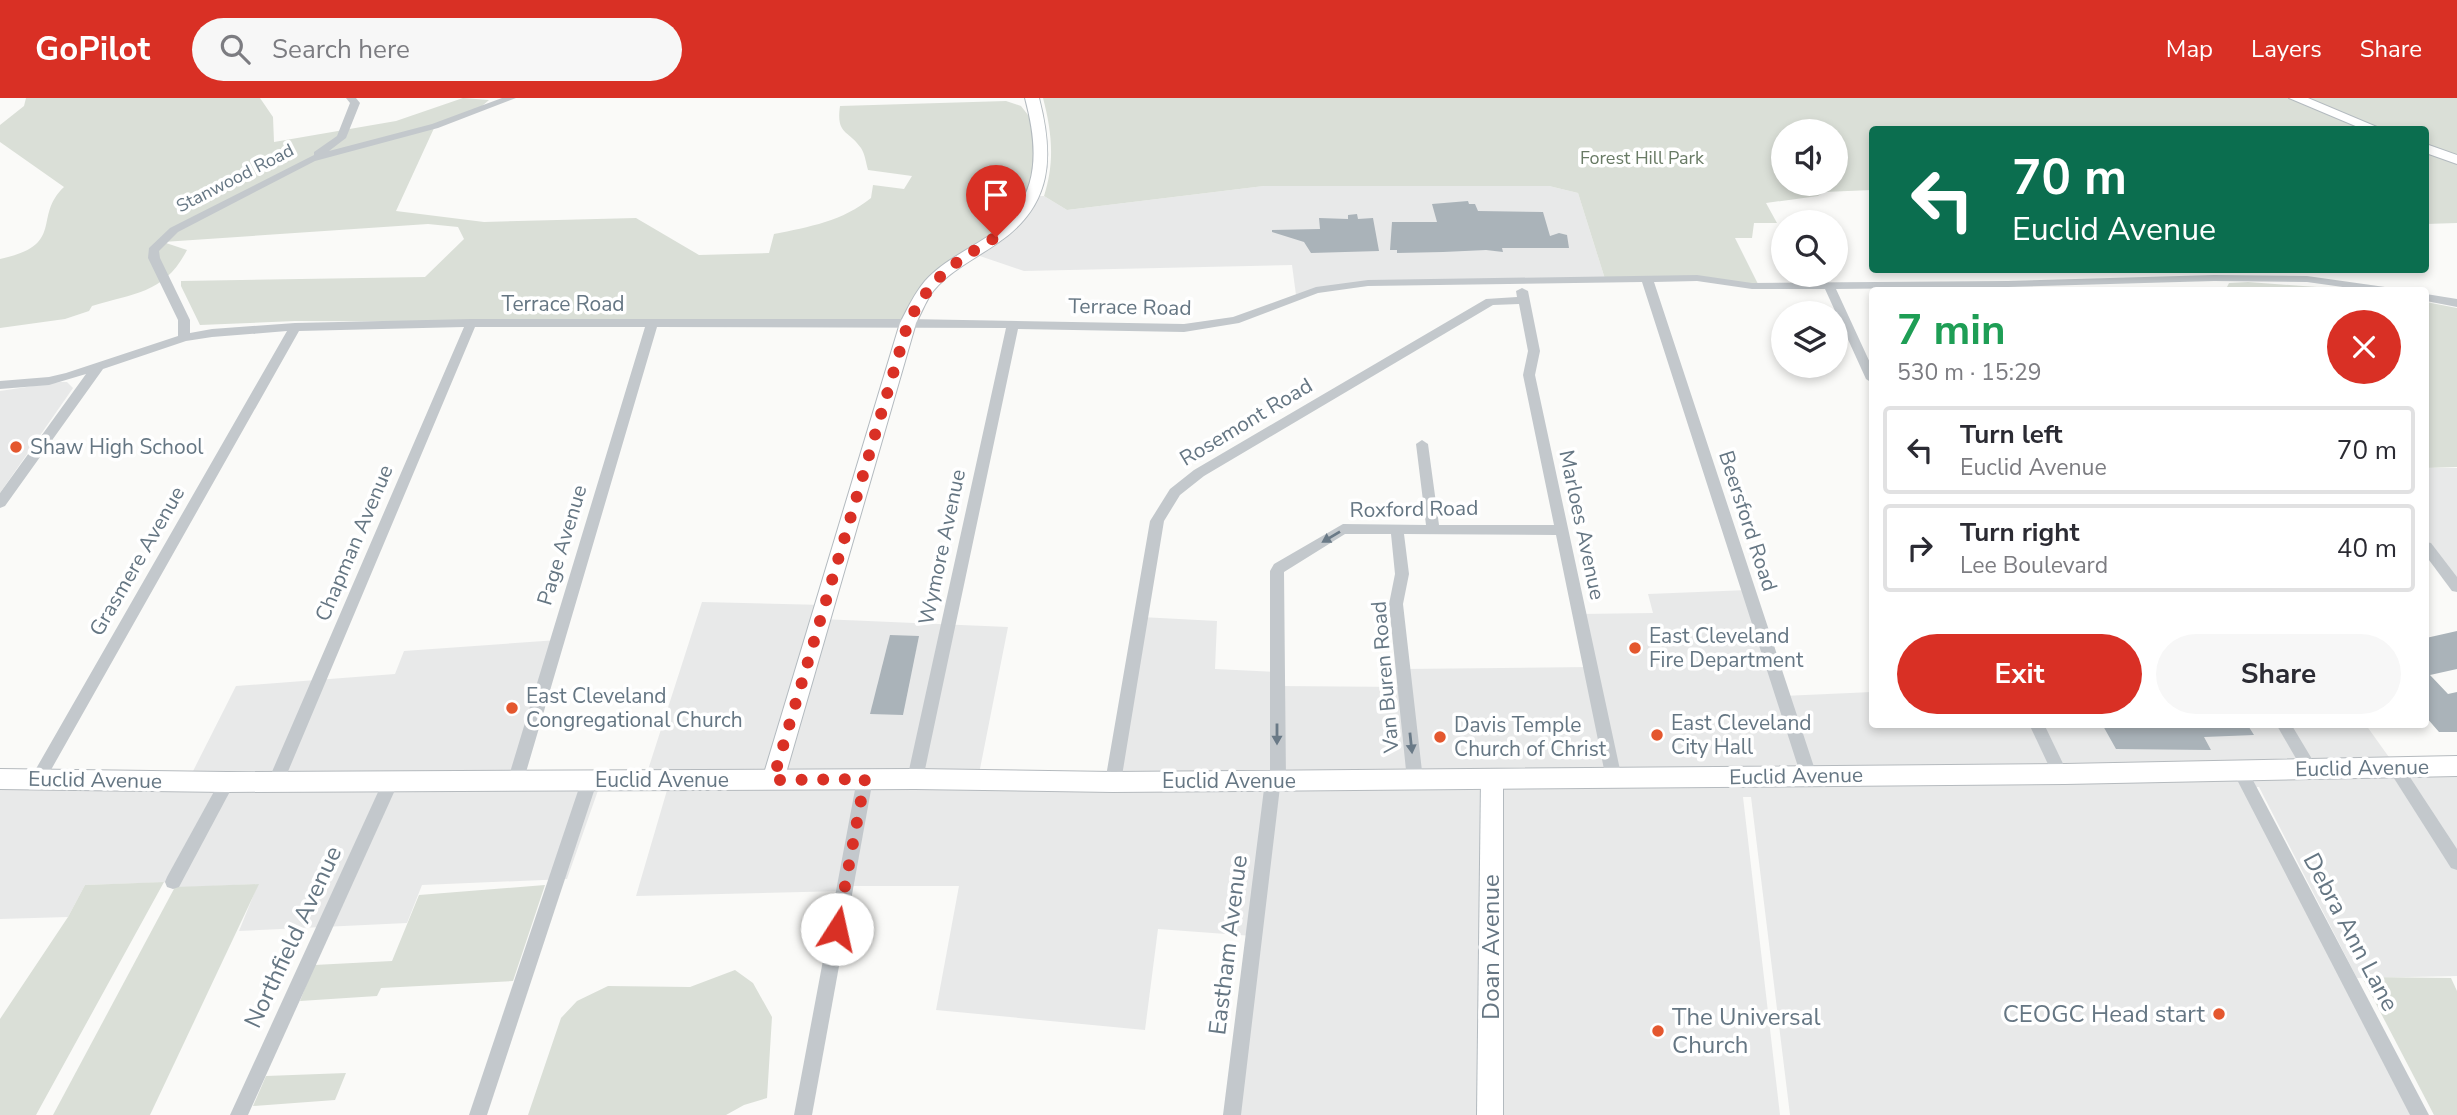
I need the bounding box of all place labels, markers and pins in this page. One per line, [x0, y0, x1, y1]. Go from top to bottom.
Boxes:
pin [966, 165, 1026, 237]
place label: Shaw High School [30, 433, 204, 461]
marker: Shaw High School [8, 439, 24, 455]
place label: East Cleveland Fire Department [1649, 622, 1804, 674]
marker: East Cleveland Fire Department [1627, 640, 1643, 656]
place label: East Cleveland Congregational Church [526, 682, 743, 734]
marker: East Cleveland Congregational Church [504, 700, 520, 716]
place label: East Cleveland City Hall [1671, 709, 1812, 761]
place label: Davis Temple Church of Christ [1454, 711, 1607, 763]
marker: East Cleveland City Hall [1649, 727, 1665, 743]
marker: Davis Temple Church of Christ [1432, 729, 1448, 745]
place label: CEOGC Head start [2003, 998, 2206, 1030]
place label: The Universal Church [1672, 1001, 1820, 1061]
marker: CEOGC Head start [2211, 1006, 2227, 1022]
marker: The Universal Church [1650, 1023, 1666, 1039]

